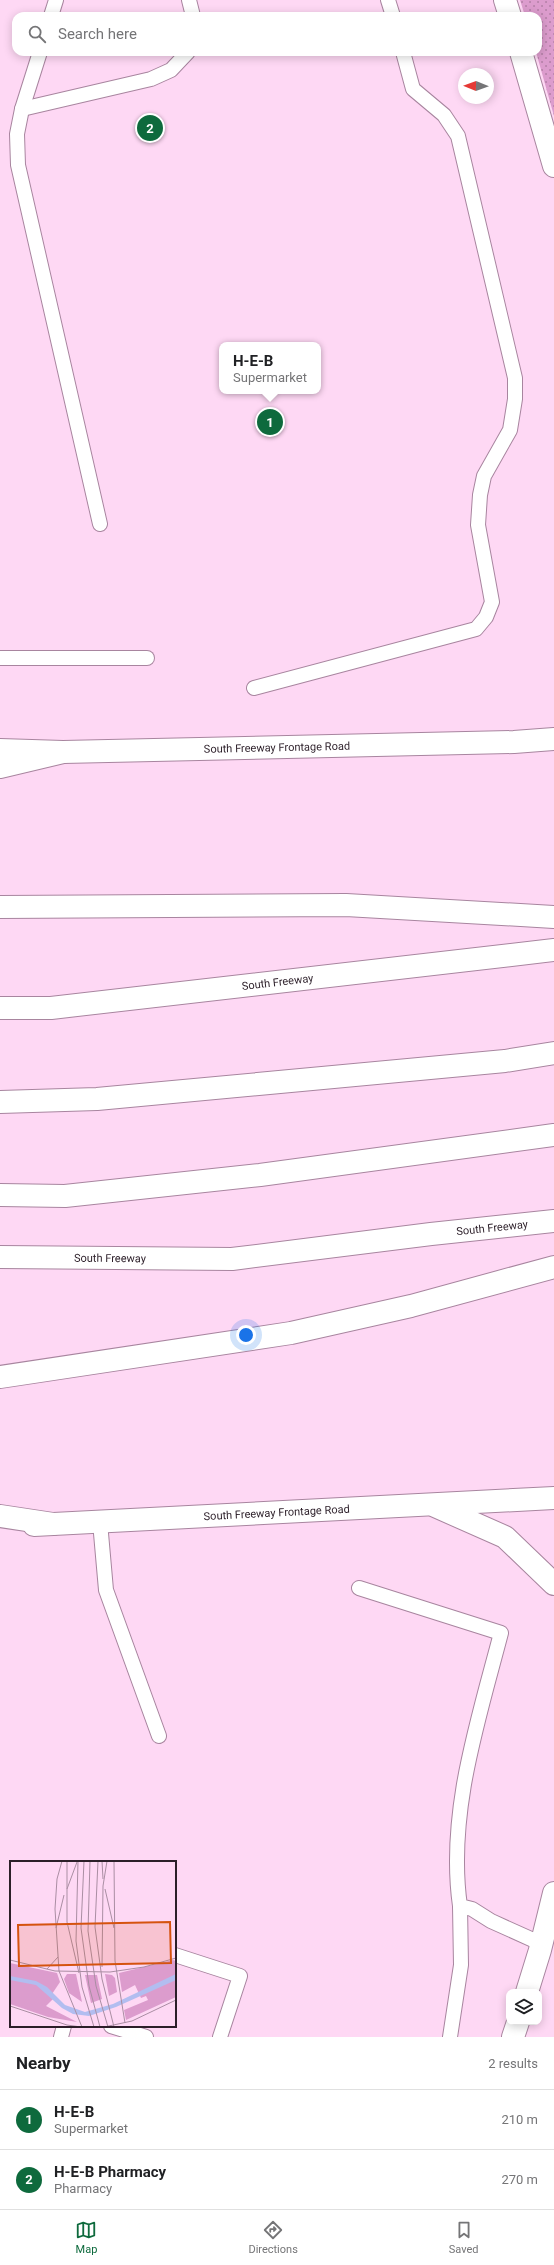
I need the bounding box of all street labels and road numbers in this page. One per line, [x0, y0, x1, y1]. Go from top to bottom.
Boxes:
street label: South Freeway Frontage Road [204, 740, 350, 756]
street label: South Freeway [241, 972, 315, 993]
street label: South Freeway [456, 1218, 529, 1238]
street label: South Freeway [74, 1252, 147, 1265]
street label: South Freeway Frontage Road [203, 1503, 350, 1523]

